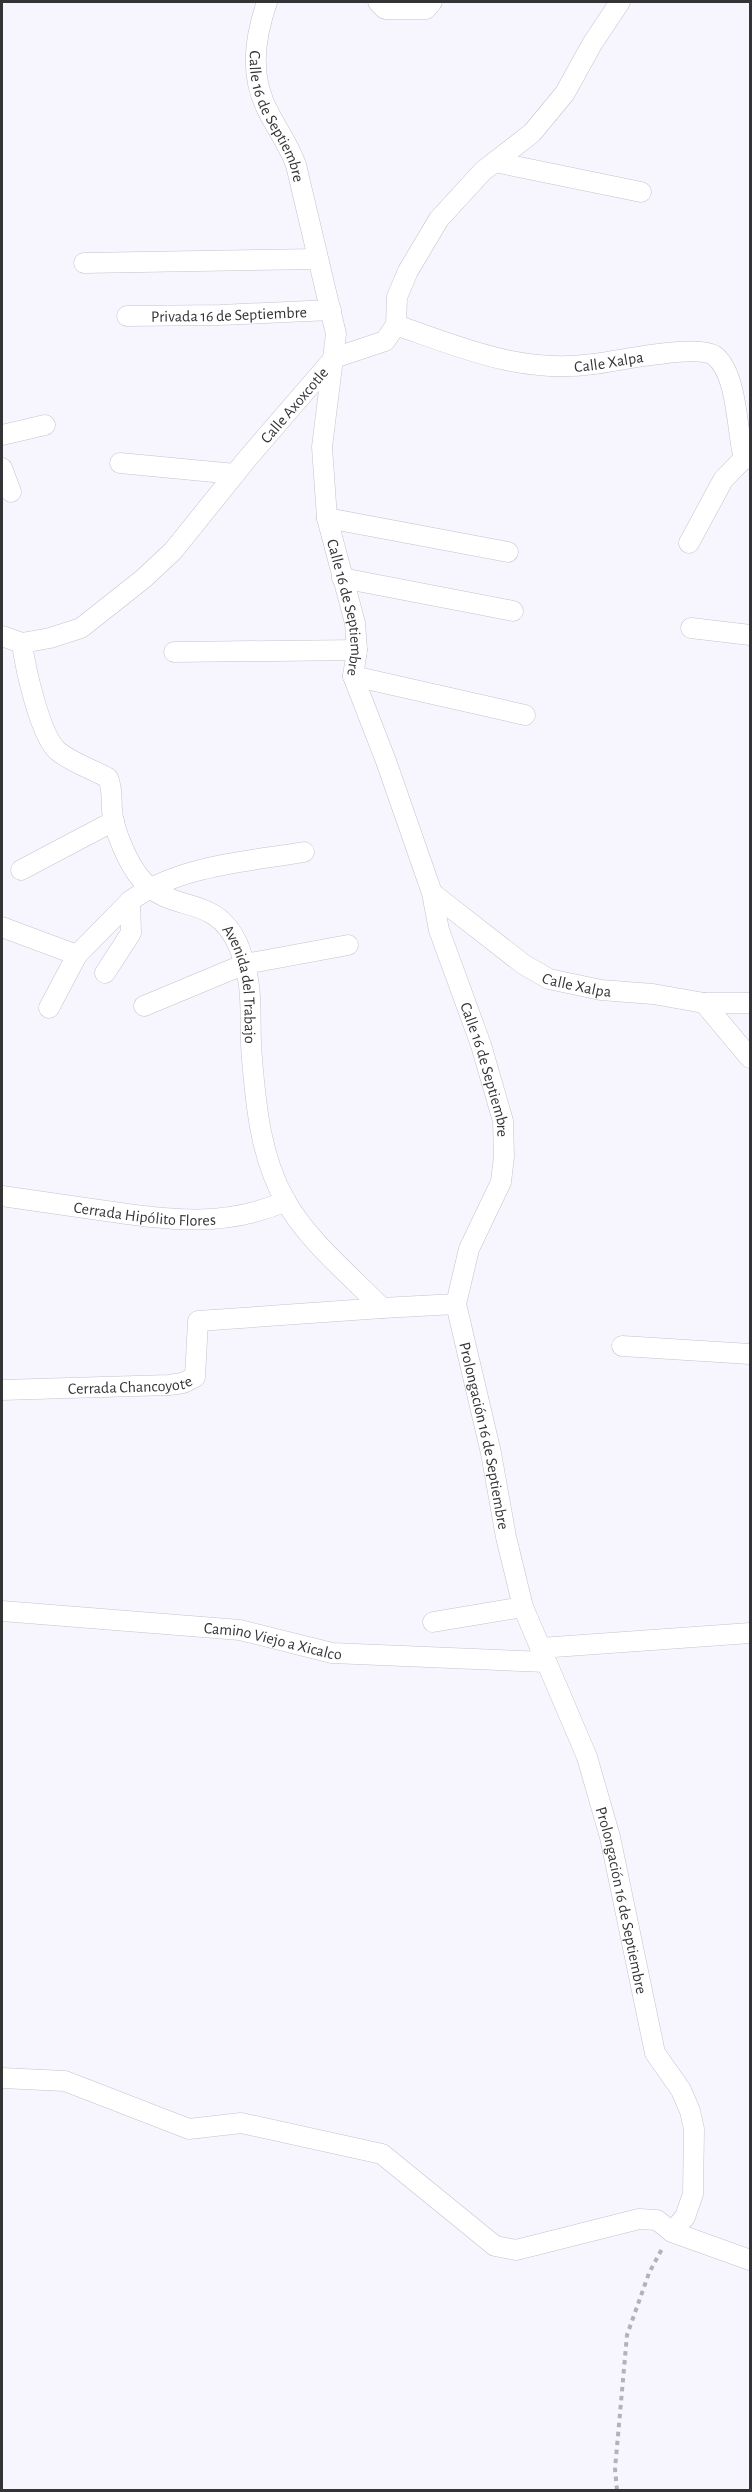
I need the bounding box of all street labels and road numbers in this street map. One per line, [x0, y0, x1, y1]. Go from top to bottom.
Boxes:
street label: Calle 16 de Septiembre [247, 50, 307, 184]
street label: Privada 16 de Septiembre [151, 304, 307, 325]
street label: Calle Xalpa [574, 349, 645, 375]
street label: Calle Axoxcotle [258, 364, 331, 446]
street label: Calle 16 de Septiembre [324, 537, 364, 677]
street label: Avenida del Trabajo [219, 922, 258, 1044]
street label: Calle Xalpa [539, 970, 612, 1000]
street label: Calle 16 de Septiembre [457, 1000, 511, 1137]
street label: Cerrada Hipólito Flores [73, 1199, 216, 1229]
street label: Prolongación 16 de Septiembre [456, 1341, 512, 1531]
street label: Cerrada Chancoyote [68, 1373, 195, 1397]
street label: Camino Viejo a Xicalco [203, 1620, 342, 1662]
street label: Prolongación 16 de Septiembre [593, 1805, 649, 1995]

